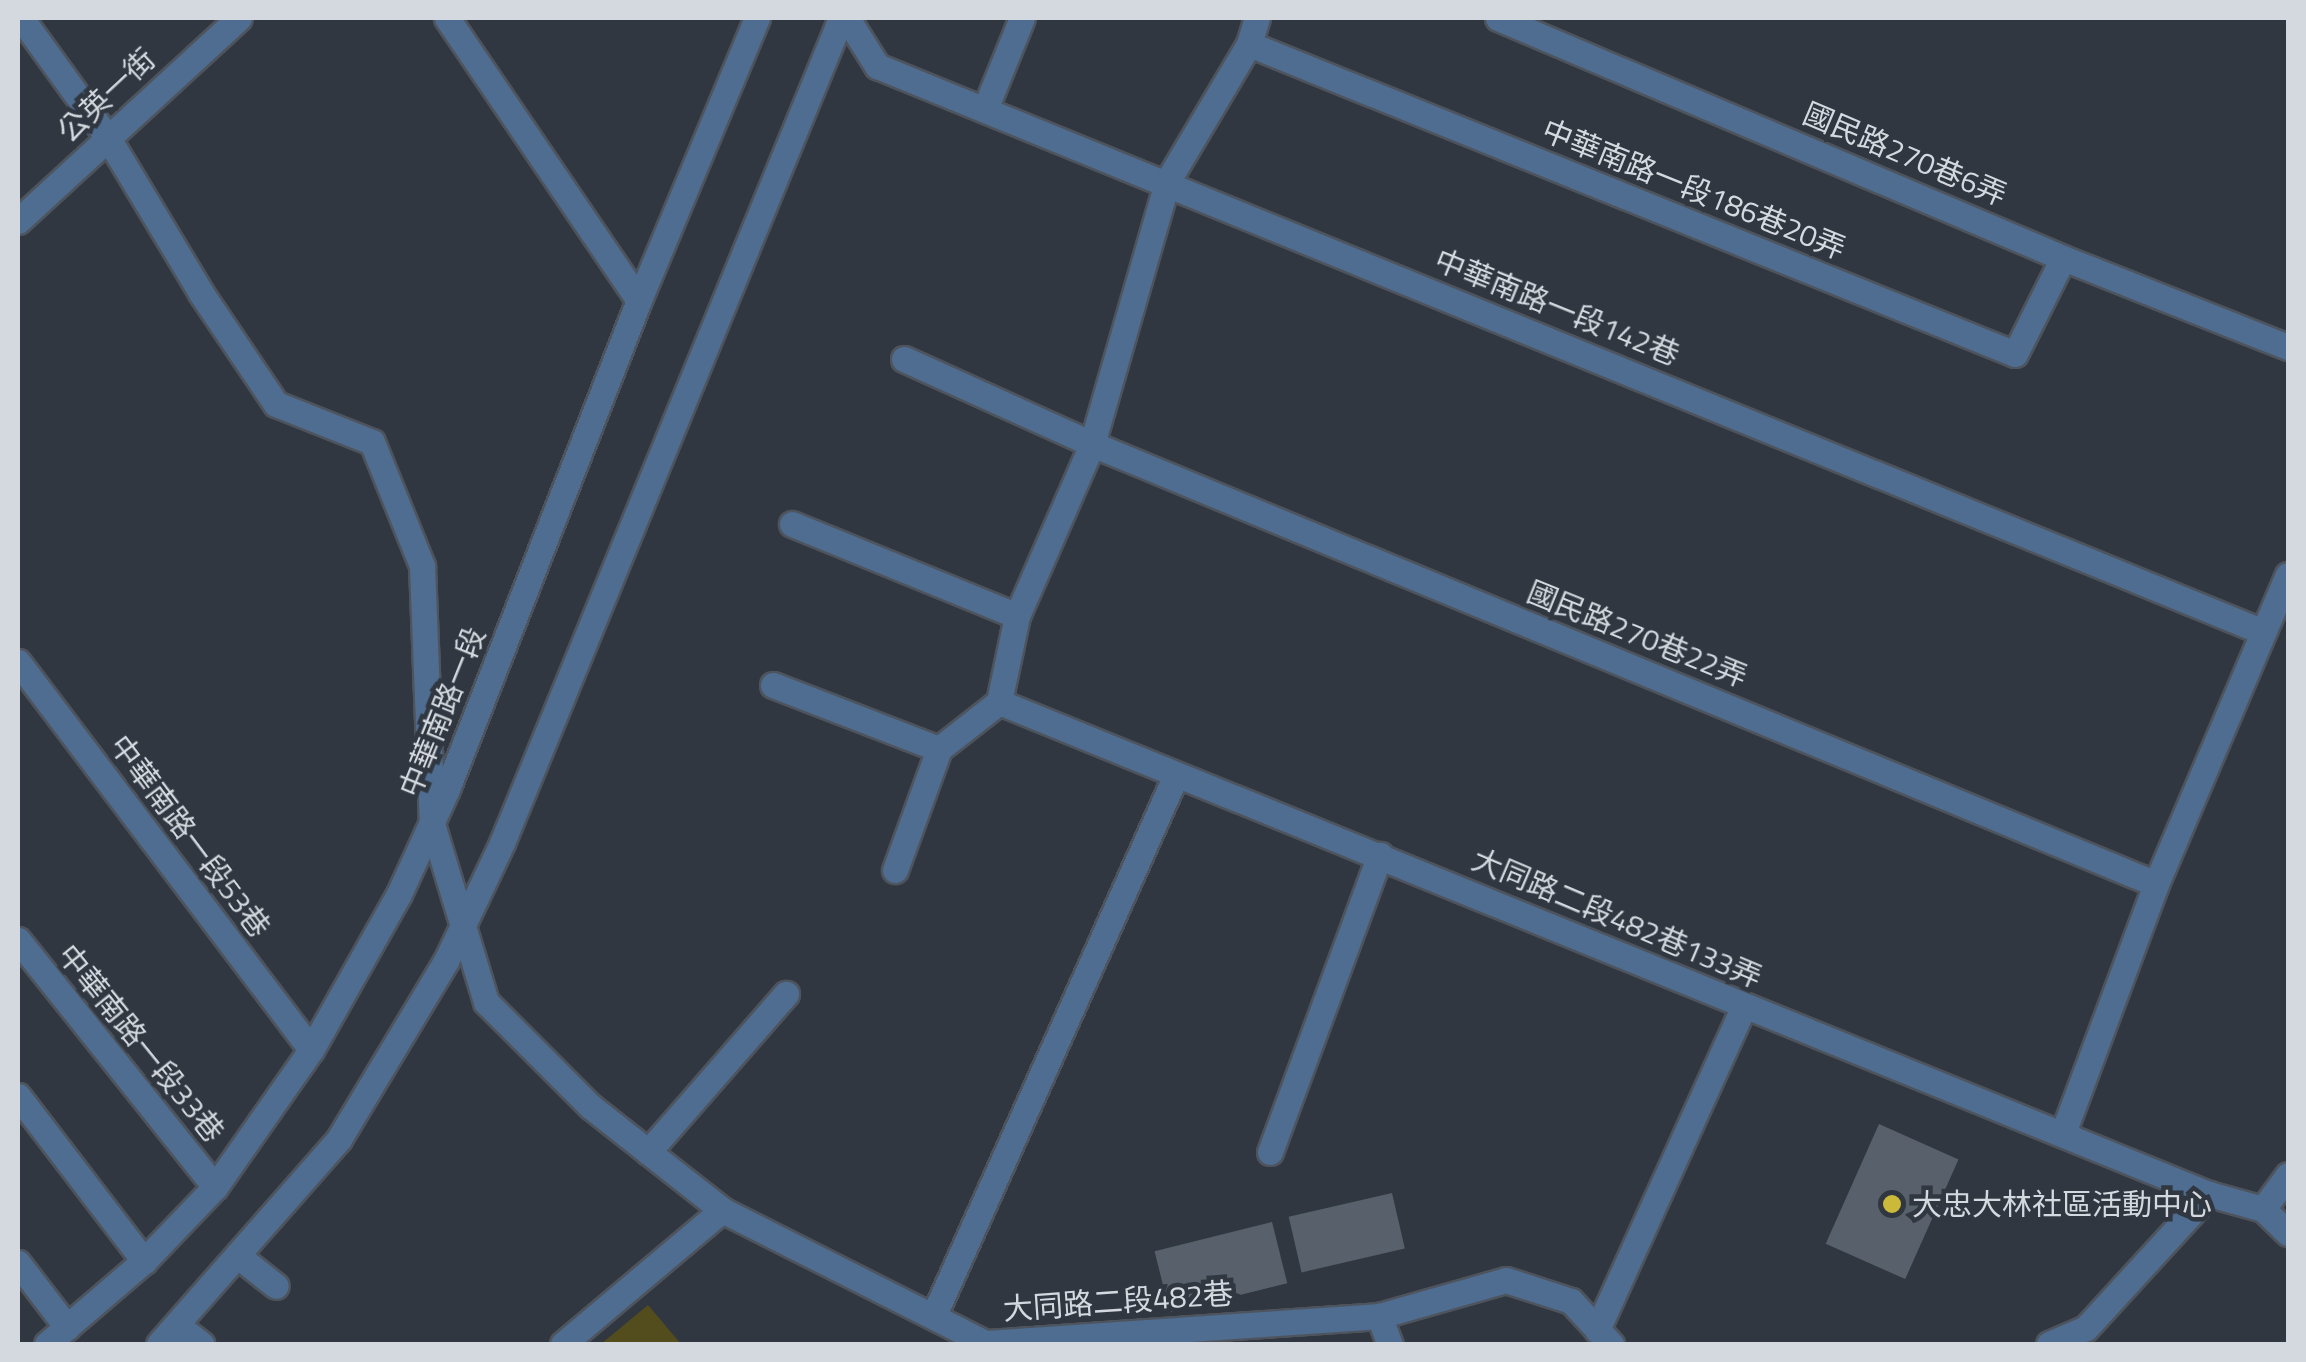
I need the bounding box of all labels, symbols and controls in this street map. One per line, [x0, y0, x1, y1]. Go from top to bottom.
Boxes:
street label: 公英一街 [50, 41, 162, 149]
street label: 國民路270巷6弄 [1798, 95, 2012, 213]
street label: 中華南路一段186巷20弄 [1537, 112, 1851, 266]
street label: 中華南路一段142巷 [1430, 242, 1684, 372]
street label: 國民路270巷22弄 [1522, 573, 1752, 695]
street label: 中華南路一段 [392, 622, 492, 802]
street label: 中華南路一段53巷 [102, 728, 278, 944]
street label: 大同路二段482巷133弄 [1467, 841, 1767, 995]
street label: 中華南路一段33巷 [50, 937, 232, 1149]
place label: 大忠大林社區活動中心 [1912, 1186, 2212, 1222]
marker: 大忠大林社區活動中心 [1881, 1193, 1903, 1215]
street label: 大同路二段482巷 [1002, 1275, 1234, 1327]

